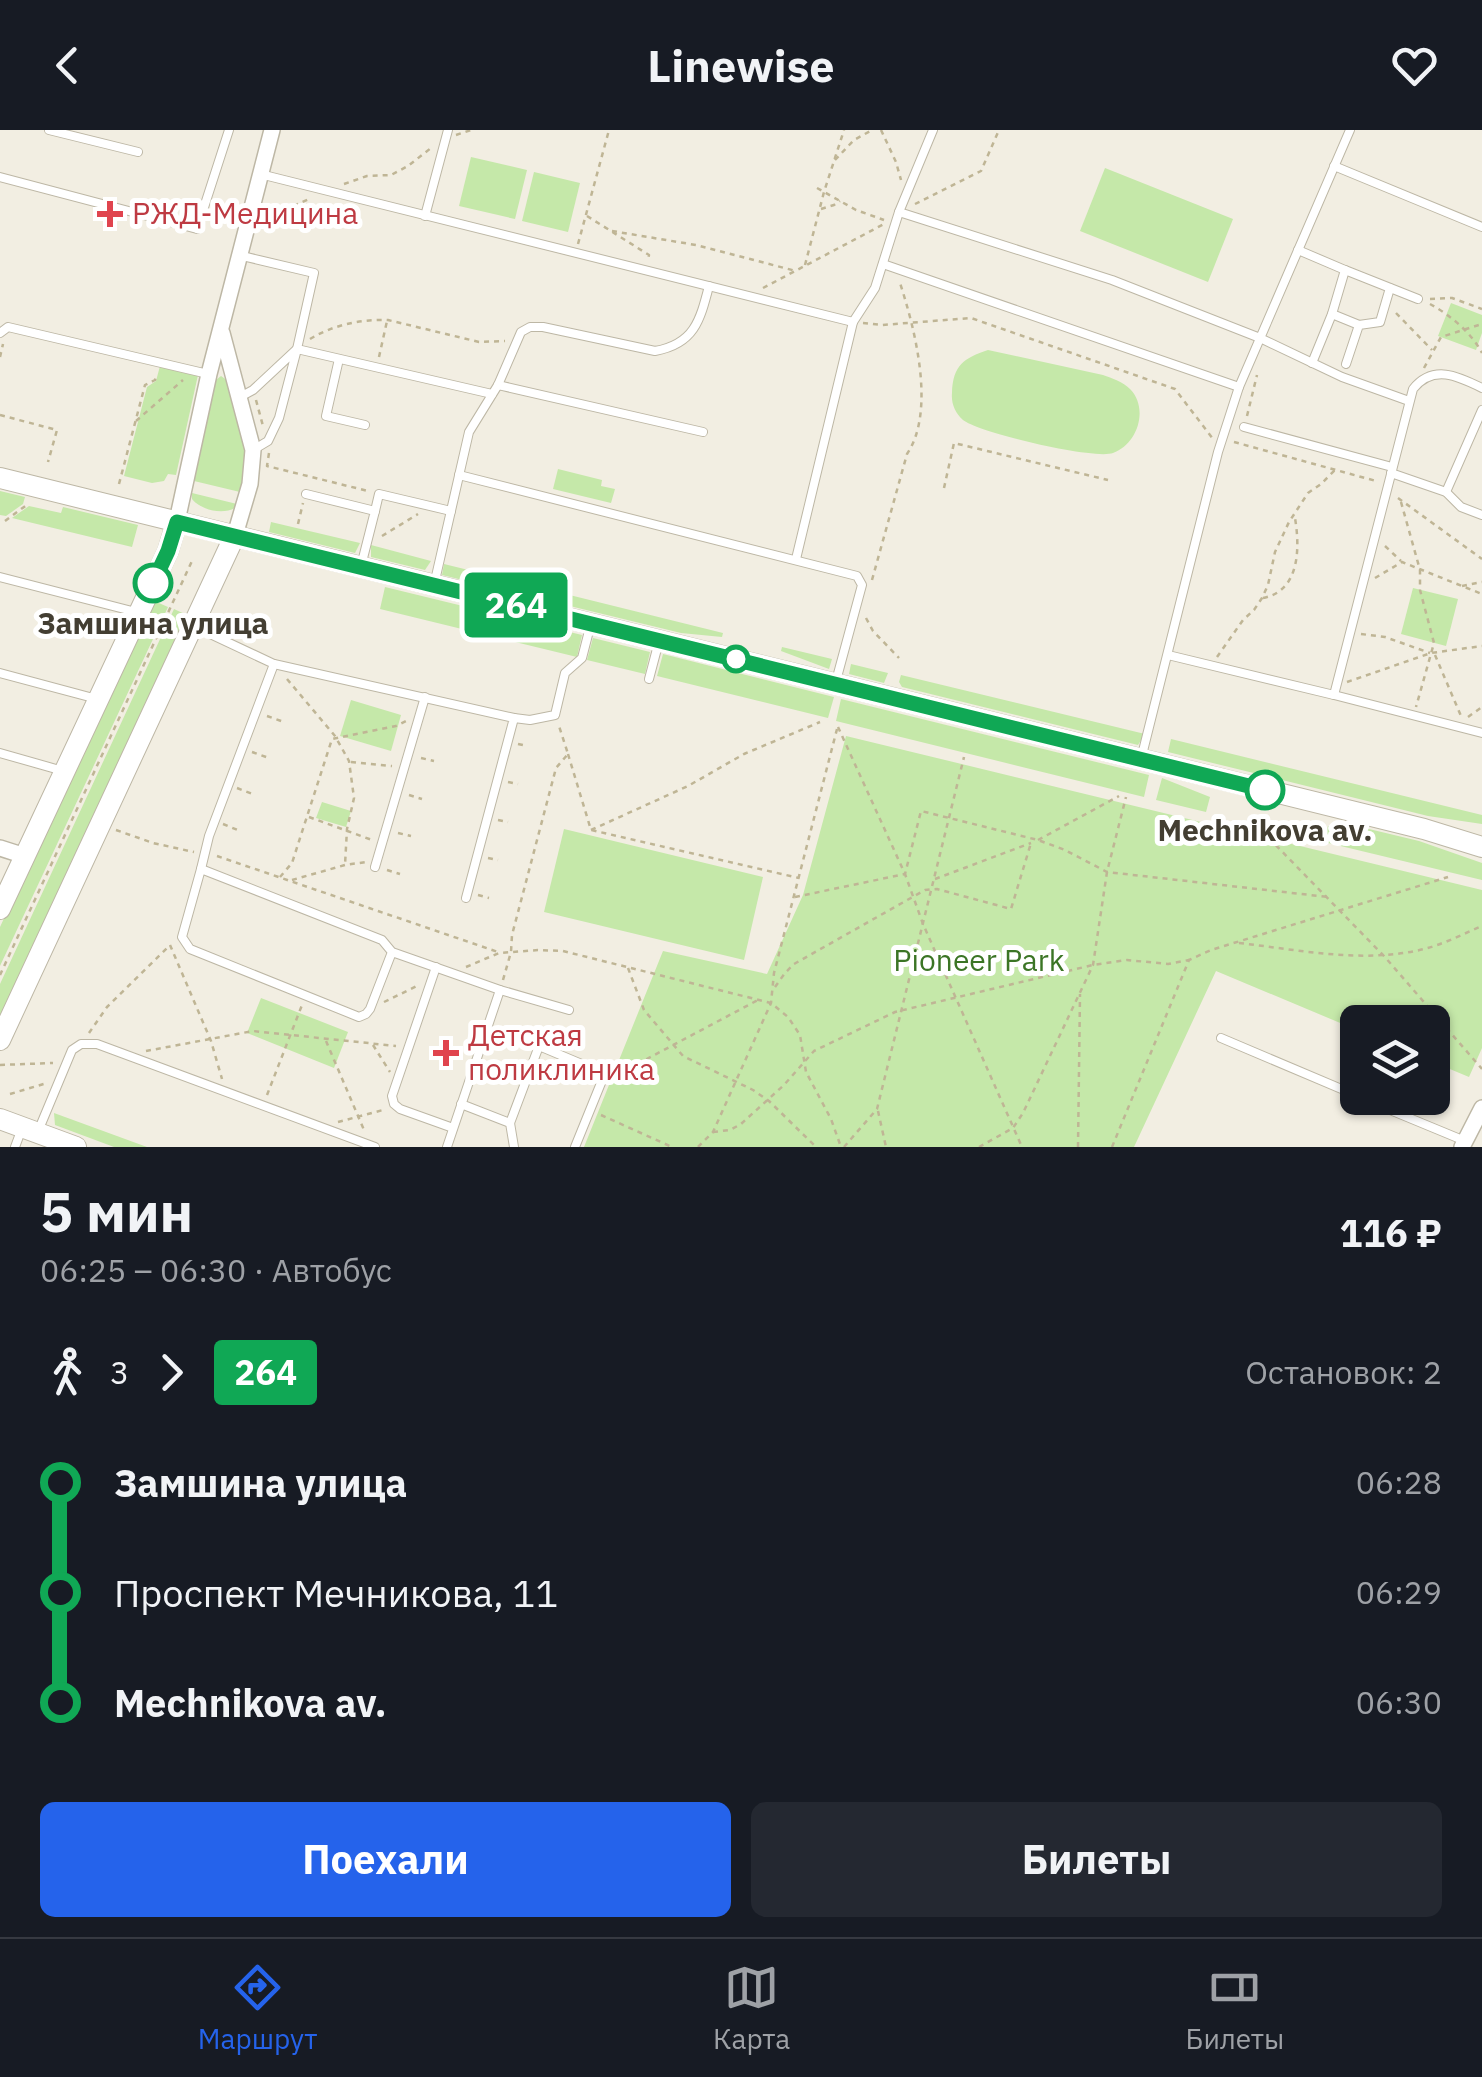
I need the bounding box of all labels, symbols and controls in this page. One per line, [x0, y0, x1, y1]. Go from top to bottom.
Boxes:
text: Linewise [647, 36, 835, 94]
icon: back [40, 38, 95, 93]
icon: heart [1387, 38, 1442, 93]
place label: РЖД-Медицина [132, 193, 358, 232]
marker: РЖД-Медицина [97, 201, 123, 227]
marker: Замшина улица [134, 564, 172, 602]
line badge: 264 [458, 572, 574, 638]
text: 264 [484, 582, 548, 628]
place label: Замшина улица [37, 603, 269, 642]
unlabelled marker [723, 646, 749, 672]
marker: Mechnikova av. [1246, 771, 1284, 809]
place label: Mechnikova av. [1157, 810, 1373, 849]
park label: Pioneer Park [893, 940, 1065, 979]
map controls [1340, 1005, 1450, 1115]
button: layers [1340, 1005, 1450, 1115]
place label: Детская поликлиника [468, 1015, 655, 1088]
marker: Детская поликлиника [433, 1040, 459, 1066]
text: 5 мин [40, 1176, 193, 1247]
text: 116 ₽ [1340, 1208, 1442, 1257]
text: 06:25 – 06:30 · Автобус [40, 1249, 392, 1291]
icon: walk [40, 1345, 95, 1400]
icon: forward [144, 1345, 199, 1400]
text: 264 [234, 1349, 297, 1395]
text: 3 [110, 1351, 129, 1393]
text: Остановок: 2 [1245, 1351, 1442, 1393]
text: Замшина улица [114, 1458, 407, 1507]
text: 06:28 [1356, 1461, 1442, 1503]
text: Проспект Мечникова, 11 [114, 1568, 558, 1617]
text: 06:29 [1356, 1571, 1442, 1613]
text: Mechnikova av. [114, 1678, 387, 1727]
text: 06:30 [1356, 1681, 1442, 1723]
button: Поехали [40, 1802, 731, 1917]
button: Билеты [751, 1802, 1442, 1917]
tab: Маршрут [198, 1960, 318, 2057]
tab: Карта [713, 1960, 790, 2057]
tab: Билеты [1186, 1960, 1284, 2057]

